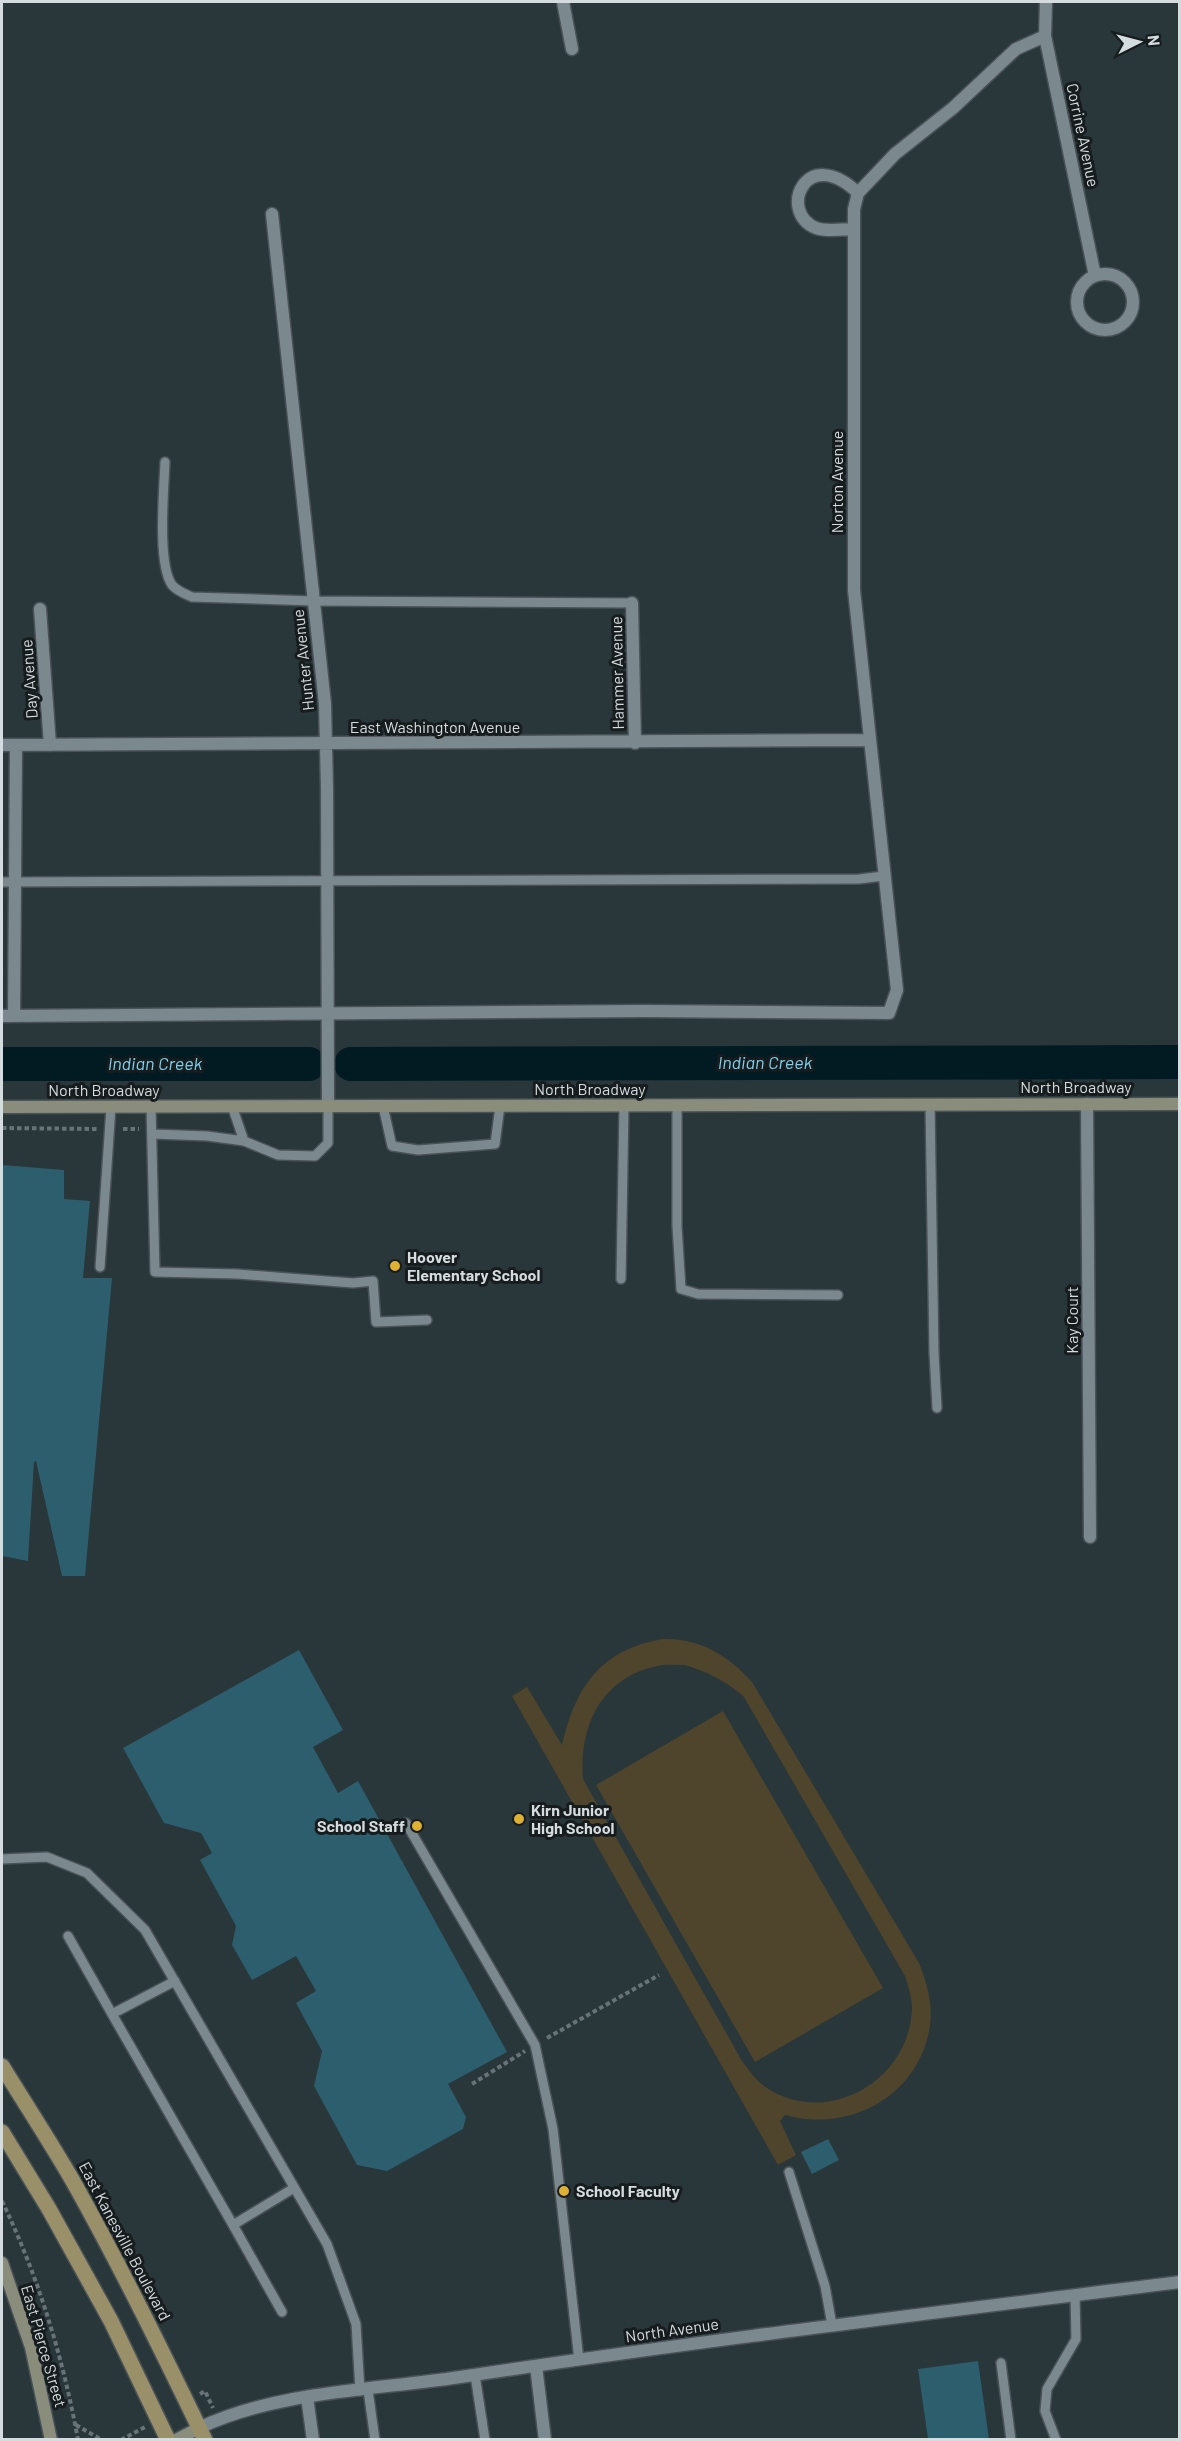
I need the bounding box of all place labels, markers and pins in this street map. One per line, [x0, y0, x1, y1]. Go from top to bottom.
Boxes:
place label: Hoover Elementary School [407, 1247, 541, 1284]
marker: Hoover Elementary School [388, 1259, 402, 1273]
place label: Kirn Junior High School [531, 1800, 615, 1837]
marker: Kirn Junior High School [512, 1812, 526, 1826]
place label: School Staff [317, 1816, 405, 1835]
marker: School Staff [410, 1819, 424, 1833]
place label: School Faculty [576, 2181, 680, 2200]
marker: School Faculty [557, 2184, 571, 2198]

